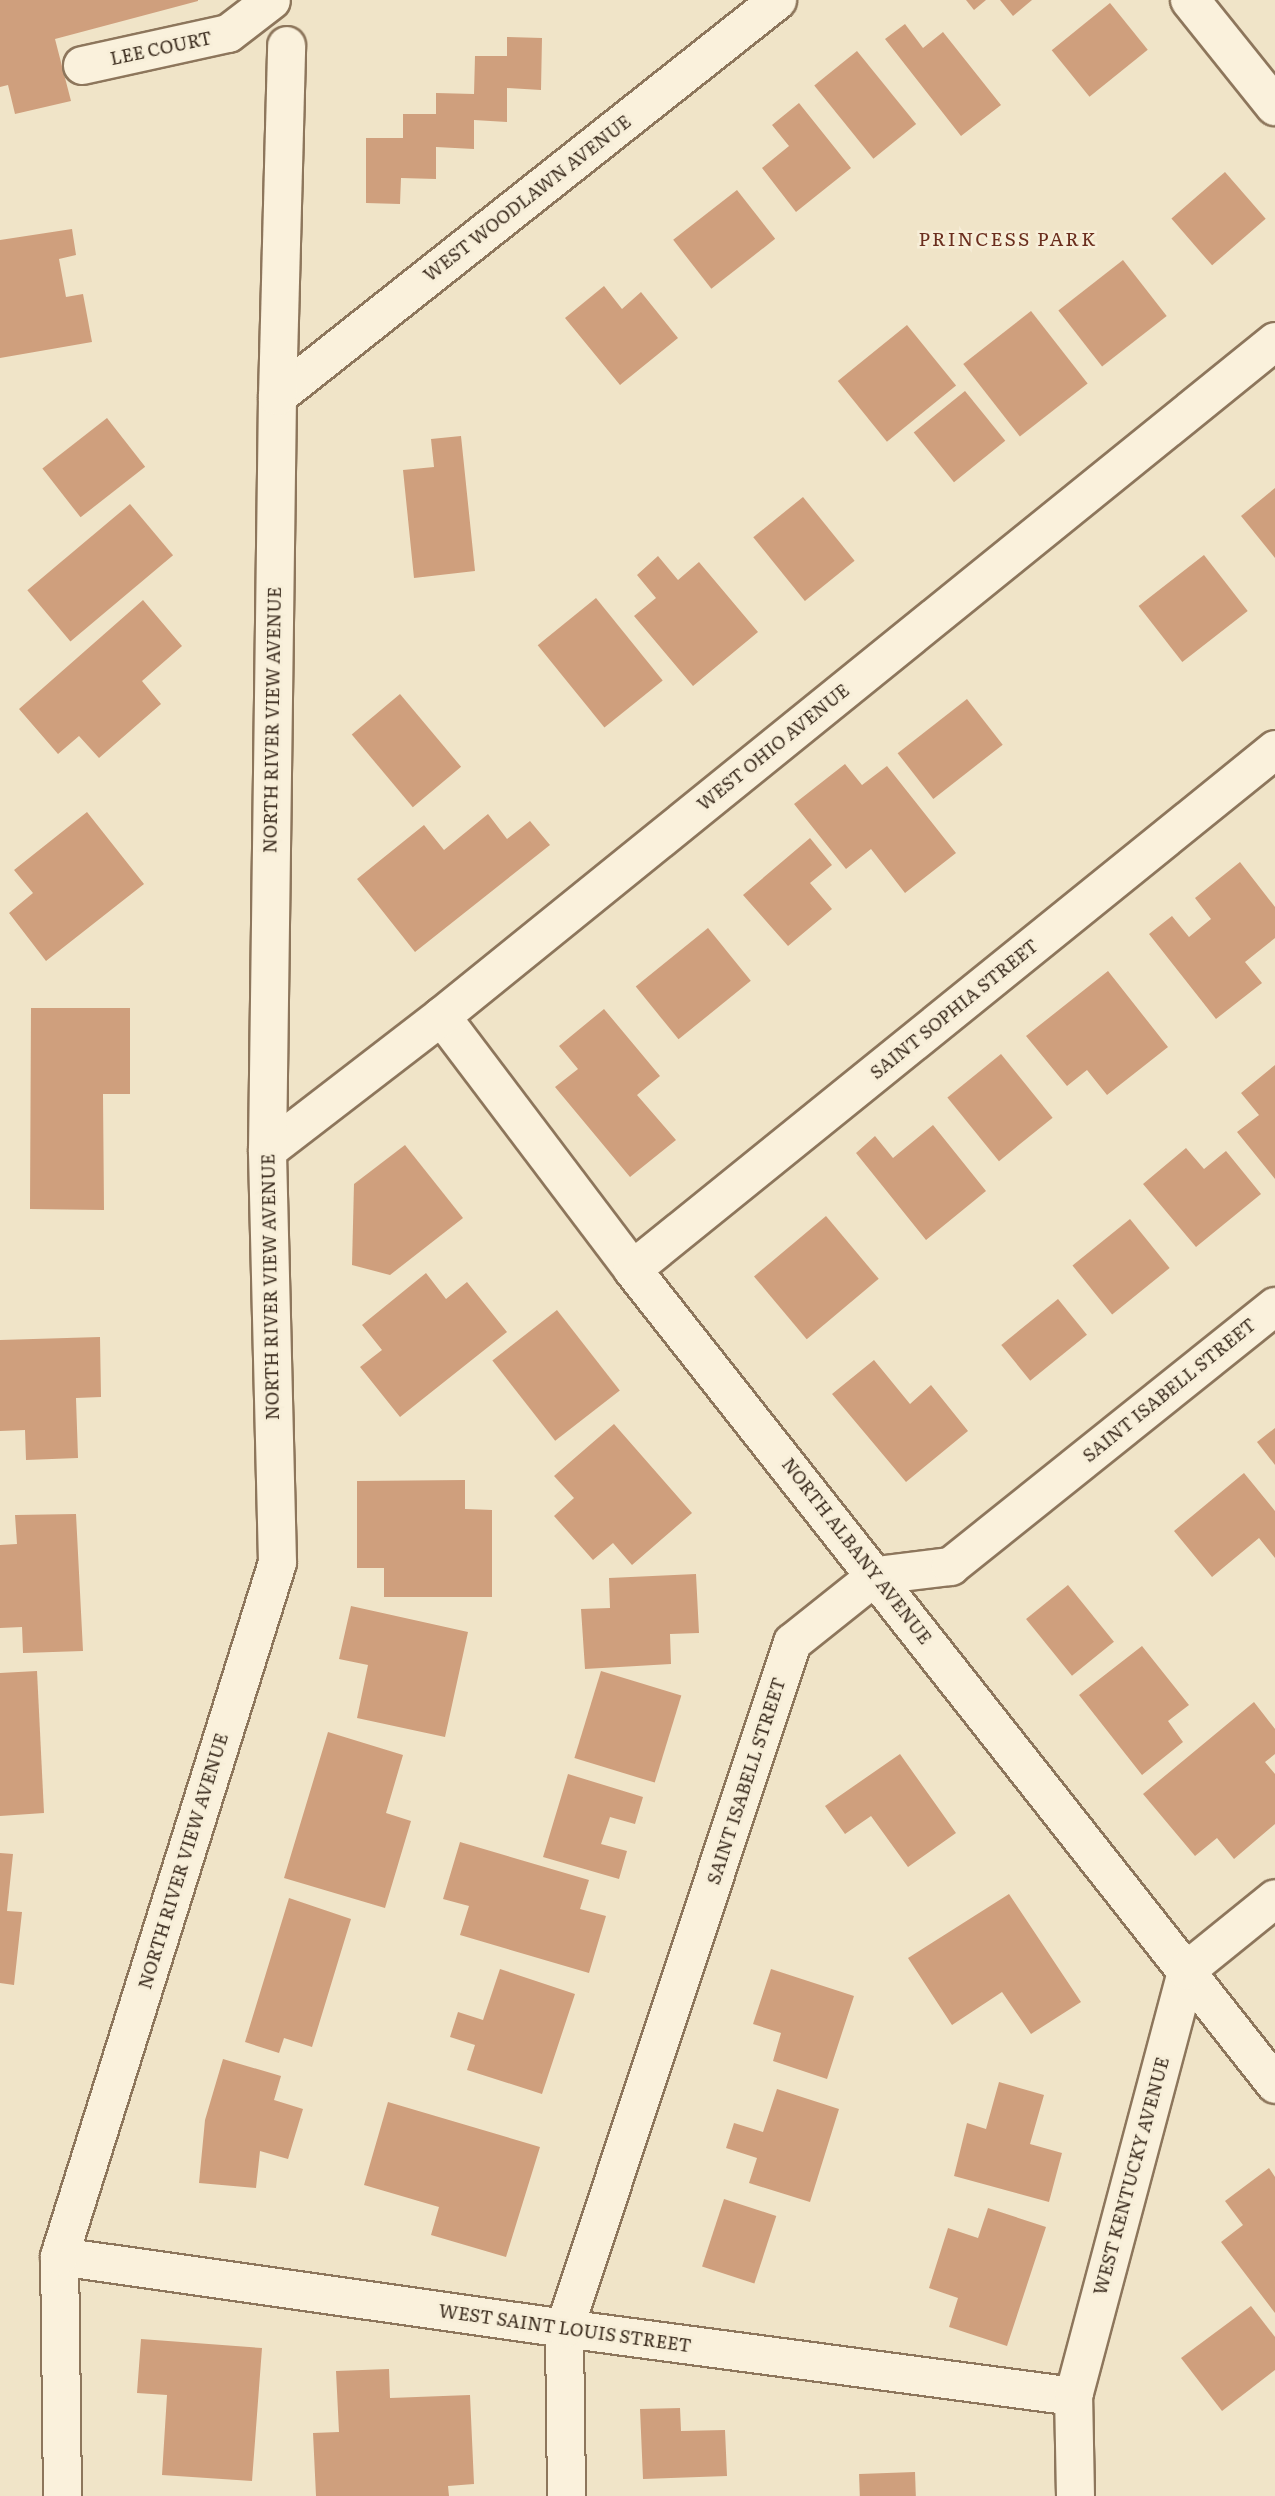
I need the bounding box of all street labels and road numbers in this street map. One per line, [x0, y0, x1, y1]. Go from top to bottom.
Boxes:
street label: LEE COURT [108, 27, 214, 69]
street label: WEST WOODLAWN AVENUE [419, 110, 635, 286]
street label: NORTH RIVER VIEW AVENUE [259, 587, 285, 853]
street label: WEST OHIO AVENUE [693, 679, 853, 815]
street label: SAINT SOPHIA STREET [866, 935, 1042, 1083]
street label: NORTH RIVER VIEW AVENUE [257, 1154, 283, 1420]
street label: SAINT ISABELL STREET [1078, 1314, 1260, 1466]
street label: NORTH ALBANY AVENUE [778, 1454, 936, 1648]
street label: SAINT ISABELL STREET [702, 1675, 790, 1887]
street label: NORTH RIVER VIEW AVENUE [134, 1730, 232, 1992]
street label: WEST KENTUCKY AVENUE [1089, 2055, 1173, 2297]
street label: WEST SAINT LOUIS STREET [437, 2300, 693, 2356]

